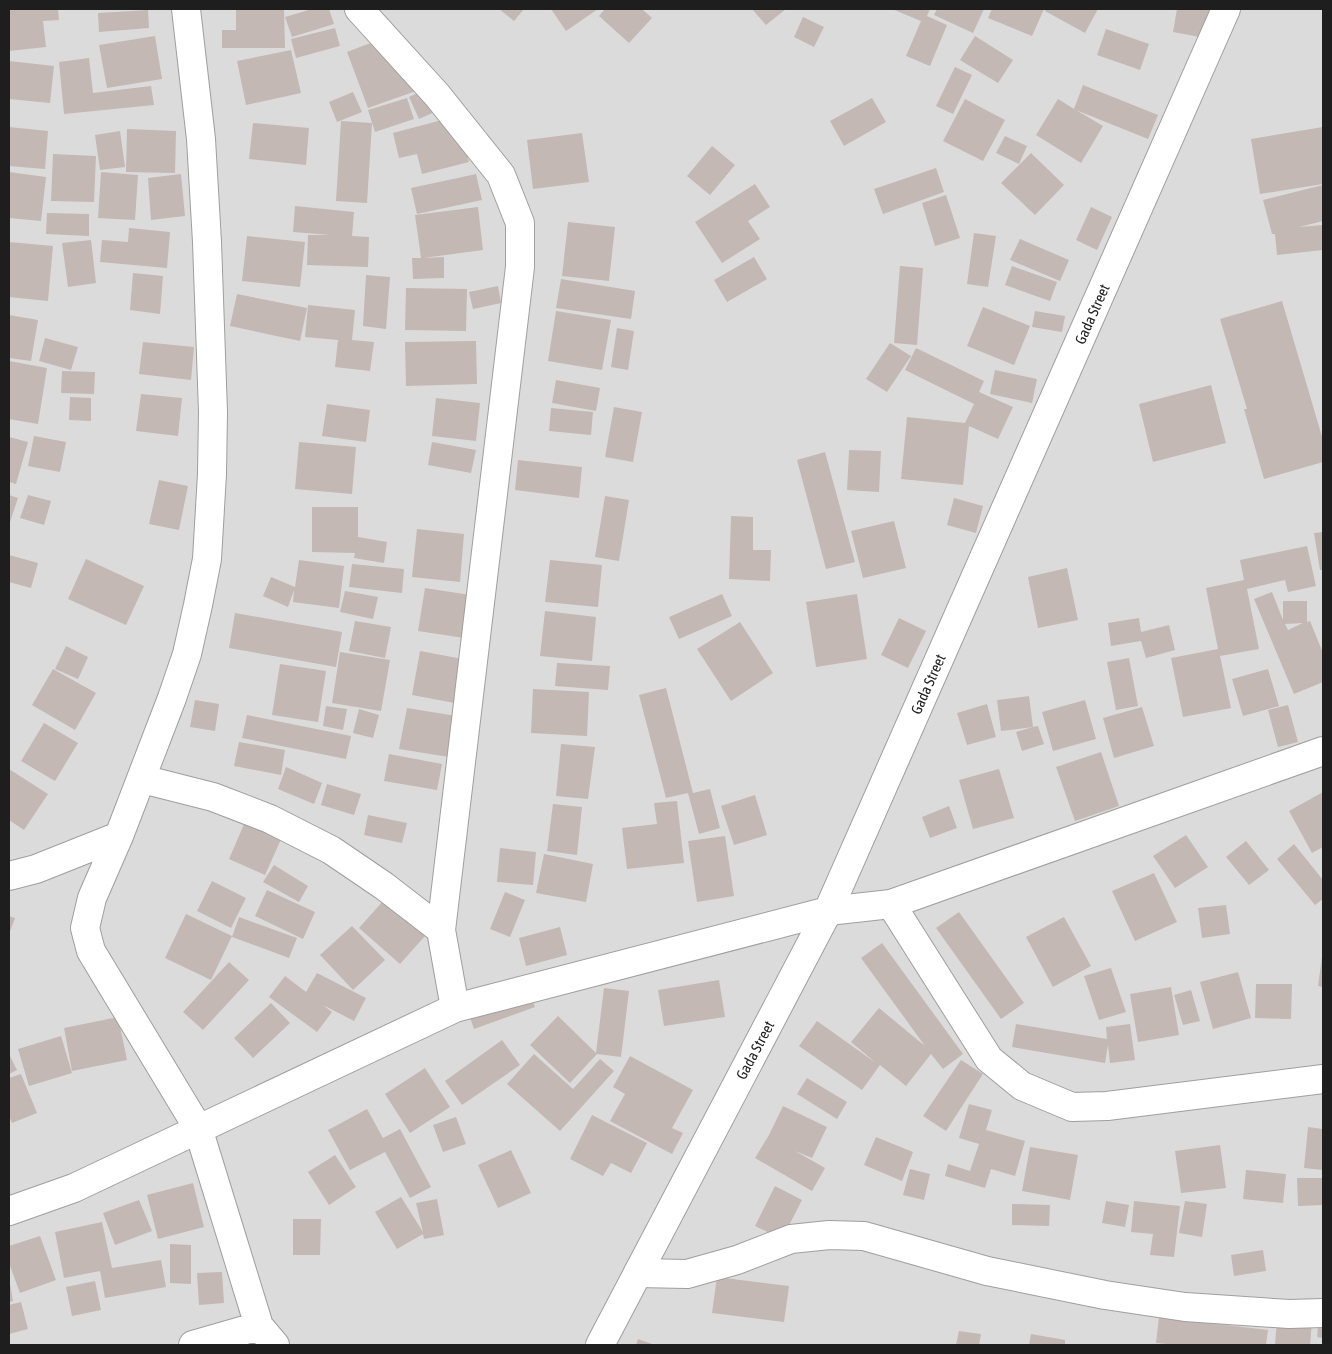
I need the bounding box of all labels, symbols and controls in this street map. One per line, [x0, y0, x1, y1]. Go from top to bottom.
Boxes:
street label: Gada Street [1071, 281, 1113, 347]
street label: Gada Street [907, 651, 949, 717]
street label: Gada Street [732, 1018, 778, 1082]

